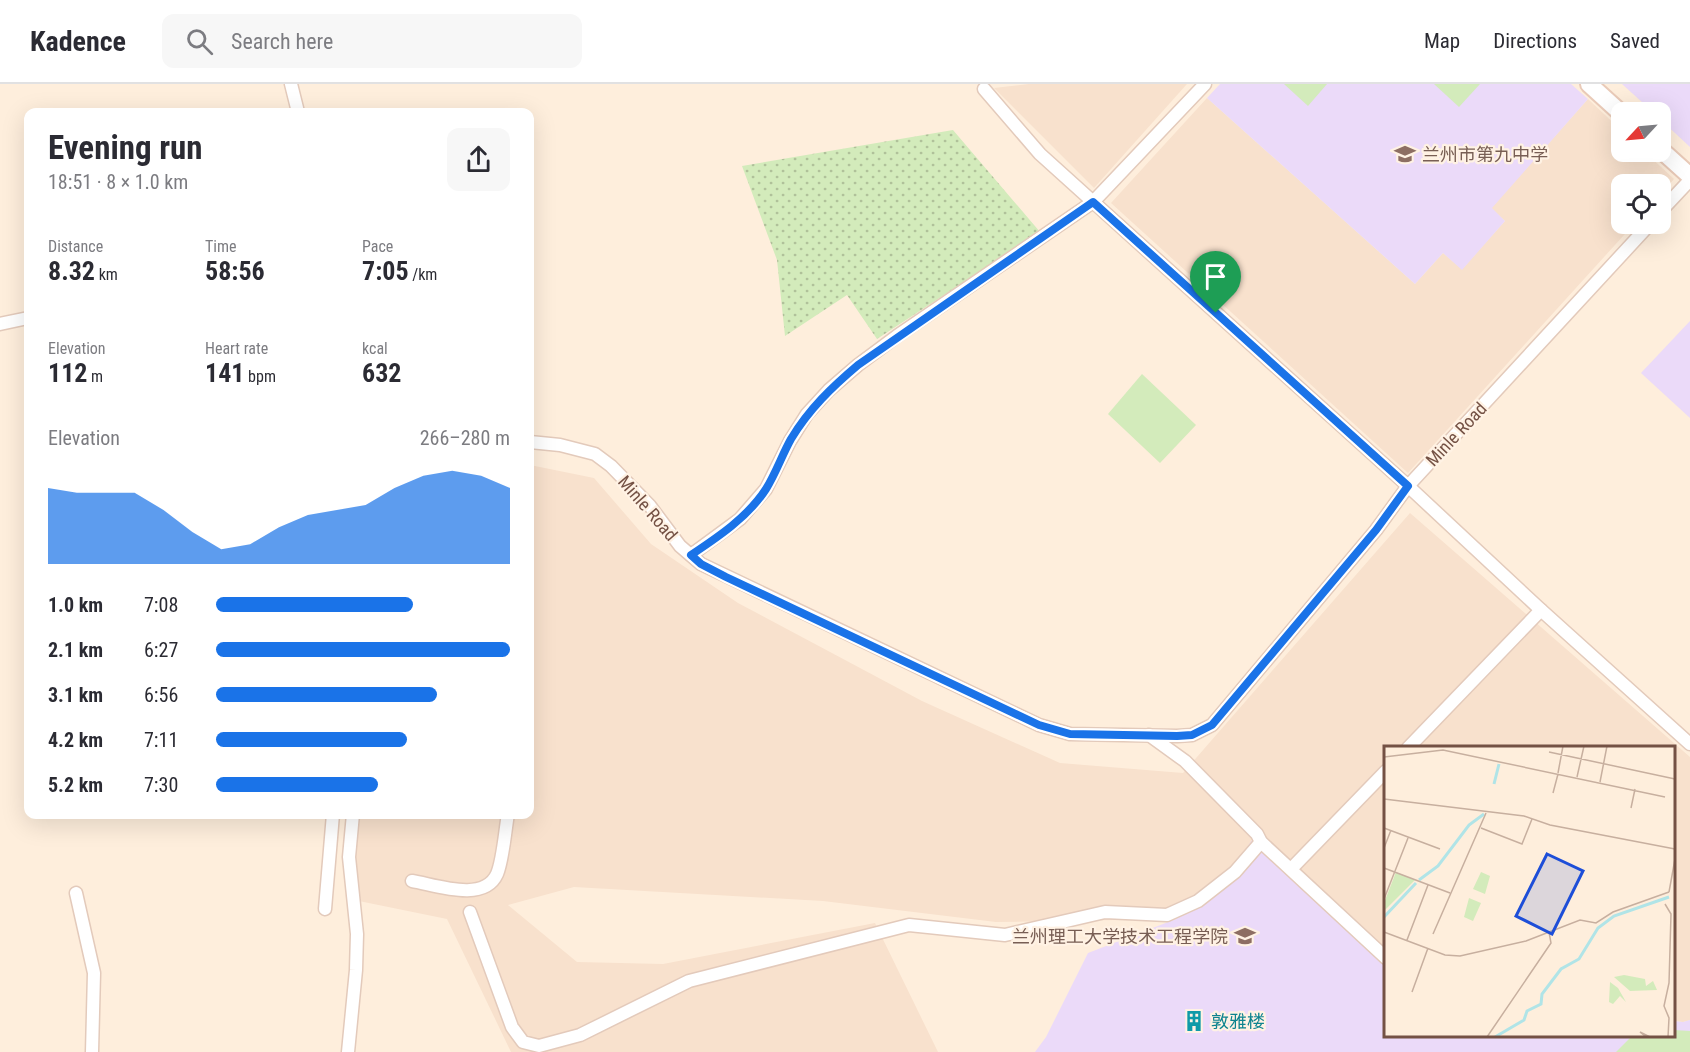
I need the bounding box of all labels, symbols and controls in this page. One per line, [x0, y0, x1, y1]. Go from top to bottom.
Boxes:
search box [162, 14, 582, 68]
text: Kadence [30, 25, 126, 58]
icon: search [183, 25, 216, 58]
text: Search here [231, 29, 333, 54]
text: Map [1424, 29, 1460, 53]
text: Directions [1493, 29, 1577, 53]
text: Saved [1610, 29, 1660, 53]
north arrow [1611, 102, 1671, 162]
map controls [1611, 102, 1671, 234]
text: Evening run [48, 128, 203, 167]
button: share [447, 128, 510, 191]
school or university icon: 兰州市第九中学 [1393, 142, 1417, 166]
place label: 兰州市第九中学 [1422, 144, 1548, 165]
text: 18:51 · 8 × 1.0 km [48, 170, 188, 194]
button: locate [1611, 174, 1671, 234]
text: Distance [48, 237, 103, 256]
text: Time [205, 237, 237, 256]
text: Pace [362, 237, 393, 256]
pin [1190, 251, 1241, 313]
text: 8.32 [48, 256, 95, 286]
text: 58:56 [205, 256, 265, 286]
text: 7:05 [362, 256, 409, 286]
icon: arrive [1199, 260, 1232, 293]
text: km [95, 265, 118, 284]
text: /km [409, 265, 437, 284]
text: Elevation [48, 339, 106, 358]
text: Heart rate [205, 339, 268, 358]
text: kcal [362, 339, 388, 358]
text: 112 [48, 358, 87, 388]
text: 141 [205, 358, 244, 388]
text: 632 [362, 358, 401, 388]
text: m [87, 367, 103, 386]
text: bpm [244, 367, 276, 386]
street label: Minle Road [1421, 398, 1491, 470]
text: Elevation [48, 426, 120, 450]
text: 266–280 m [420, 426, 510, 450]
street label: Minle Road [614, 471, 682, 545]
text: 1.0 km [48, 593, 103, 617]
text: 7:08 [144, 593, 178, 617]
text: 2.1 km [48, 638, 103, 662]
text: 6:27 [144, 638, 178, 662]
text: 3.1 km [48, 683, 103, 707]
text: 6:56 [144, 683, 178, 707]
text: 4.2 km [48, 728, 103, 752]
text: 7:11 [144, 728, 178, 752]
inset map [1384, 746, 1675, 1037]
text: 5.2 km [48, 773, 103, 797]
text: 7:30 [144, 773, 178, 797]
school or university icon: 兰州理工大学技术工程学院 [1233, 924, 1257, 948]
place label: 兰州理工大学技术工程学院 [1012, 926, 1228, 947]
building icon: 敦雅楼 [1182, 1009, 1206, 1033]
place label: 敦雅楼 [1211, 1011, 1265, 1032]

